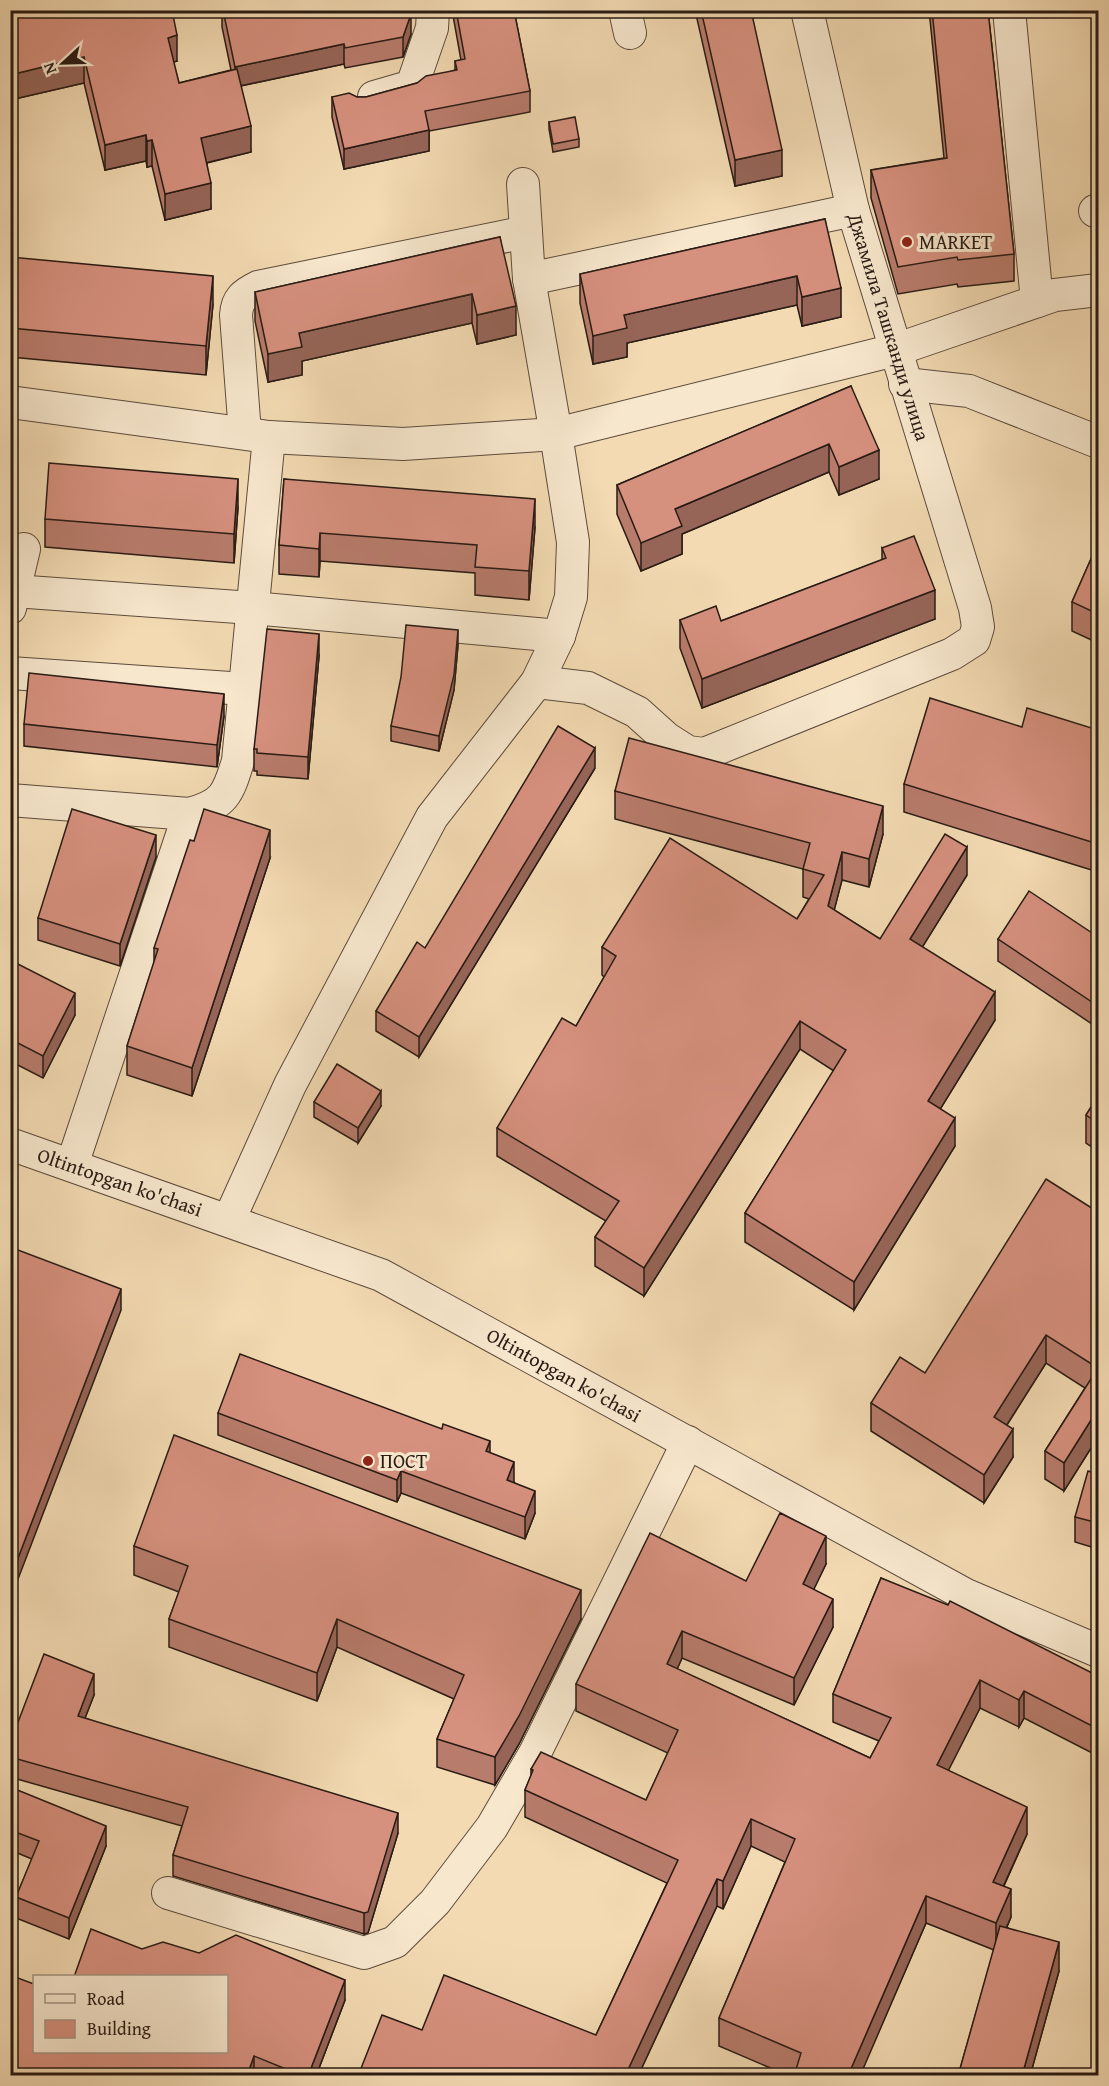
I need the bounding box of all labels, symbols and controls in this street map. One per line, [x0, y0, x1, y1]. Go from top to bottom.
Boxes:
north arrow [33, 33, 93, 93]
text: N [36, 59, 62, 78]
street label: Джамила Ташканди улица [841, 208, 938, 445]
place label: MARKET [919, 227, 992, 256]
marker: MARKET [900, 235, 914, 249]
street label: Oltintopgan ko'chasi [34, 1140, 207, 1223]
street label: Oltintopgan ko'chasi [482, 1320, 647, 1429]
place label: ПОСТ [380, 1446, 427, 1475]
marker: ПОСТ [361, 1454, 375, 1468]
legend [33, 1975, 228, 2053]
text: Road [87, 1985, 125, 2012]
text: Building [87, 2015, 151, 2042]

